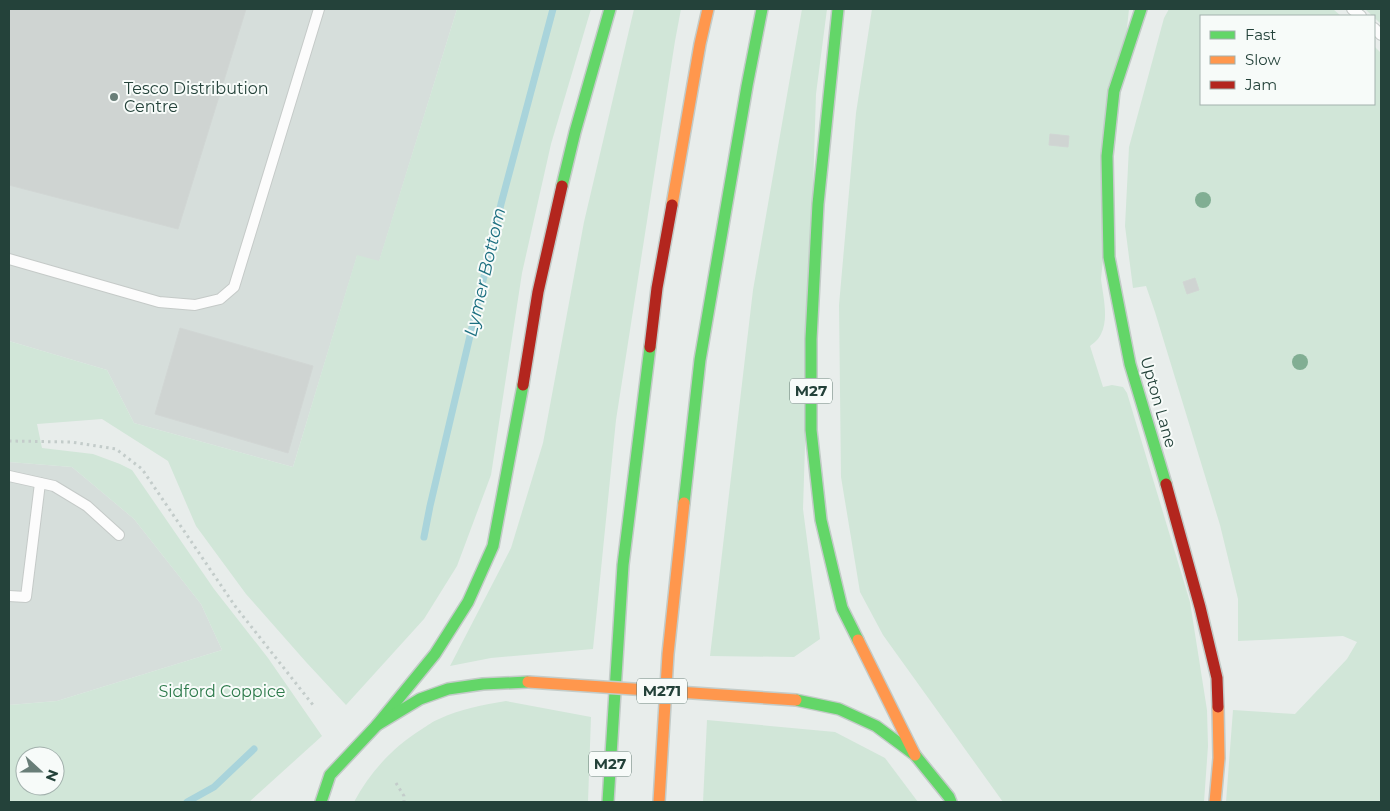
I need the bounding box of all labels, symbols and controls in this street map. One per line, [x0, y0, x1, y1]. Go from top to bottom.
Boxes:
legend [1200, 15, 1375, 105]
text: Fast [1245, 25, 1276, 44]
text: Slow [1245, 50, 1281, 69]
text: Jam [1244, 75, 1277, 94]
place label: Tesco Distribution Centre [124, 79, 269, 116]
marker: Tesco Distribution Centre [108, 91, 120, 103]
water label: Lymer Bottom [459, 205, 511, 339]
street label: Upton Lane [1136, 354, 1181, 450]
road number: M27 [790, 378, 832, 404]
road number: M271 [637, 678, 687, 704]
park label: Sidford Coppice [158, 682, 286, 701]
north arrow [15, 746, 65, 796]
road number: M27 [589, 752, 631, 776]
text: N [42, 767, 63, 784]

